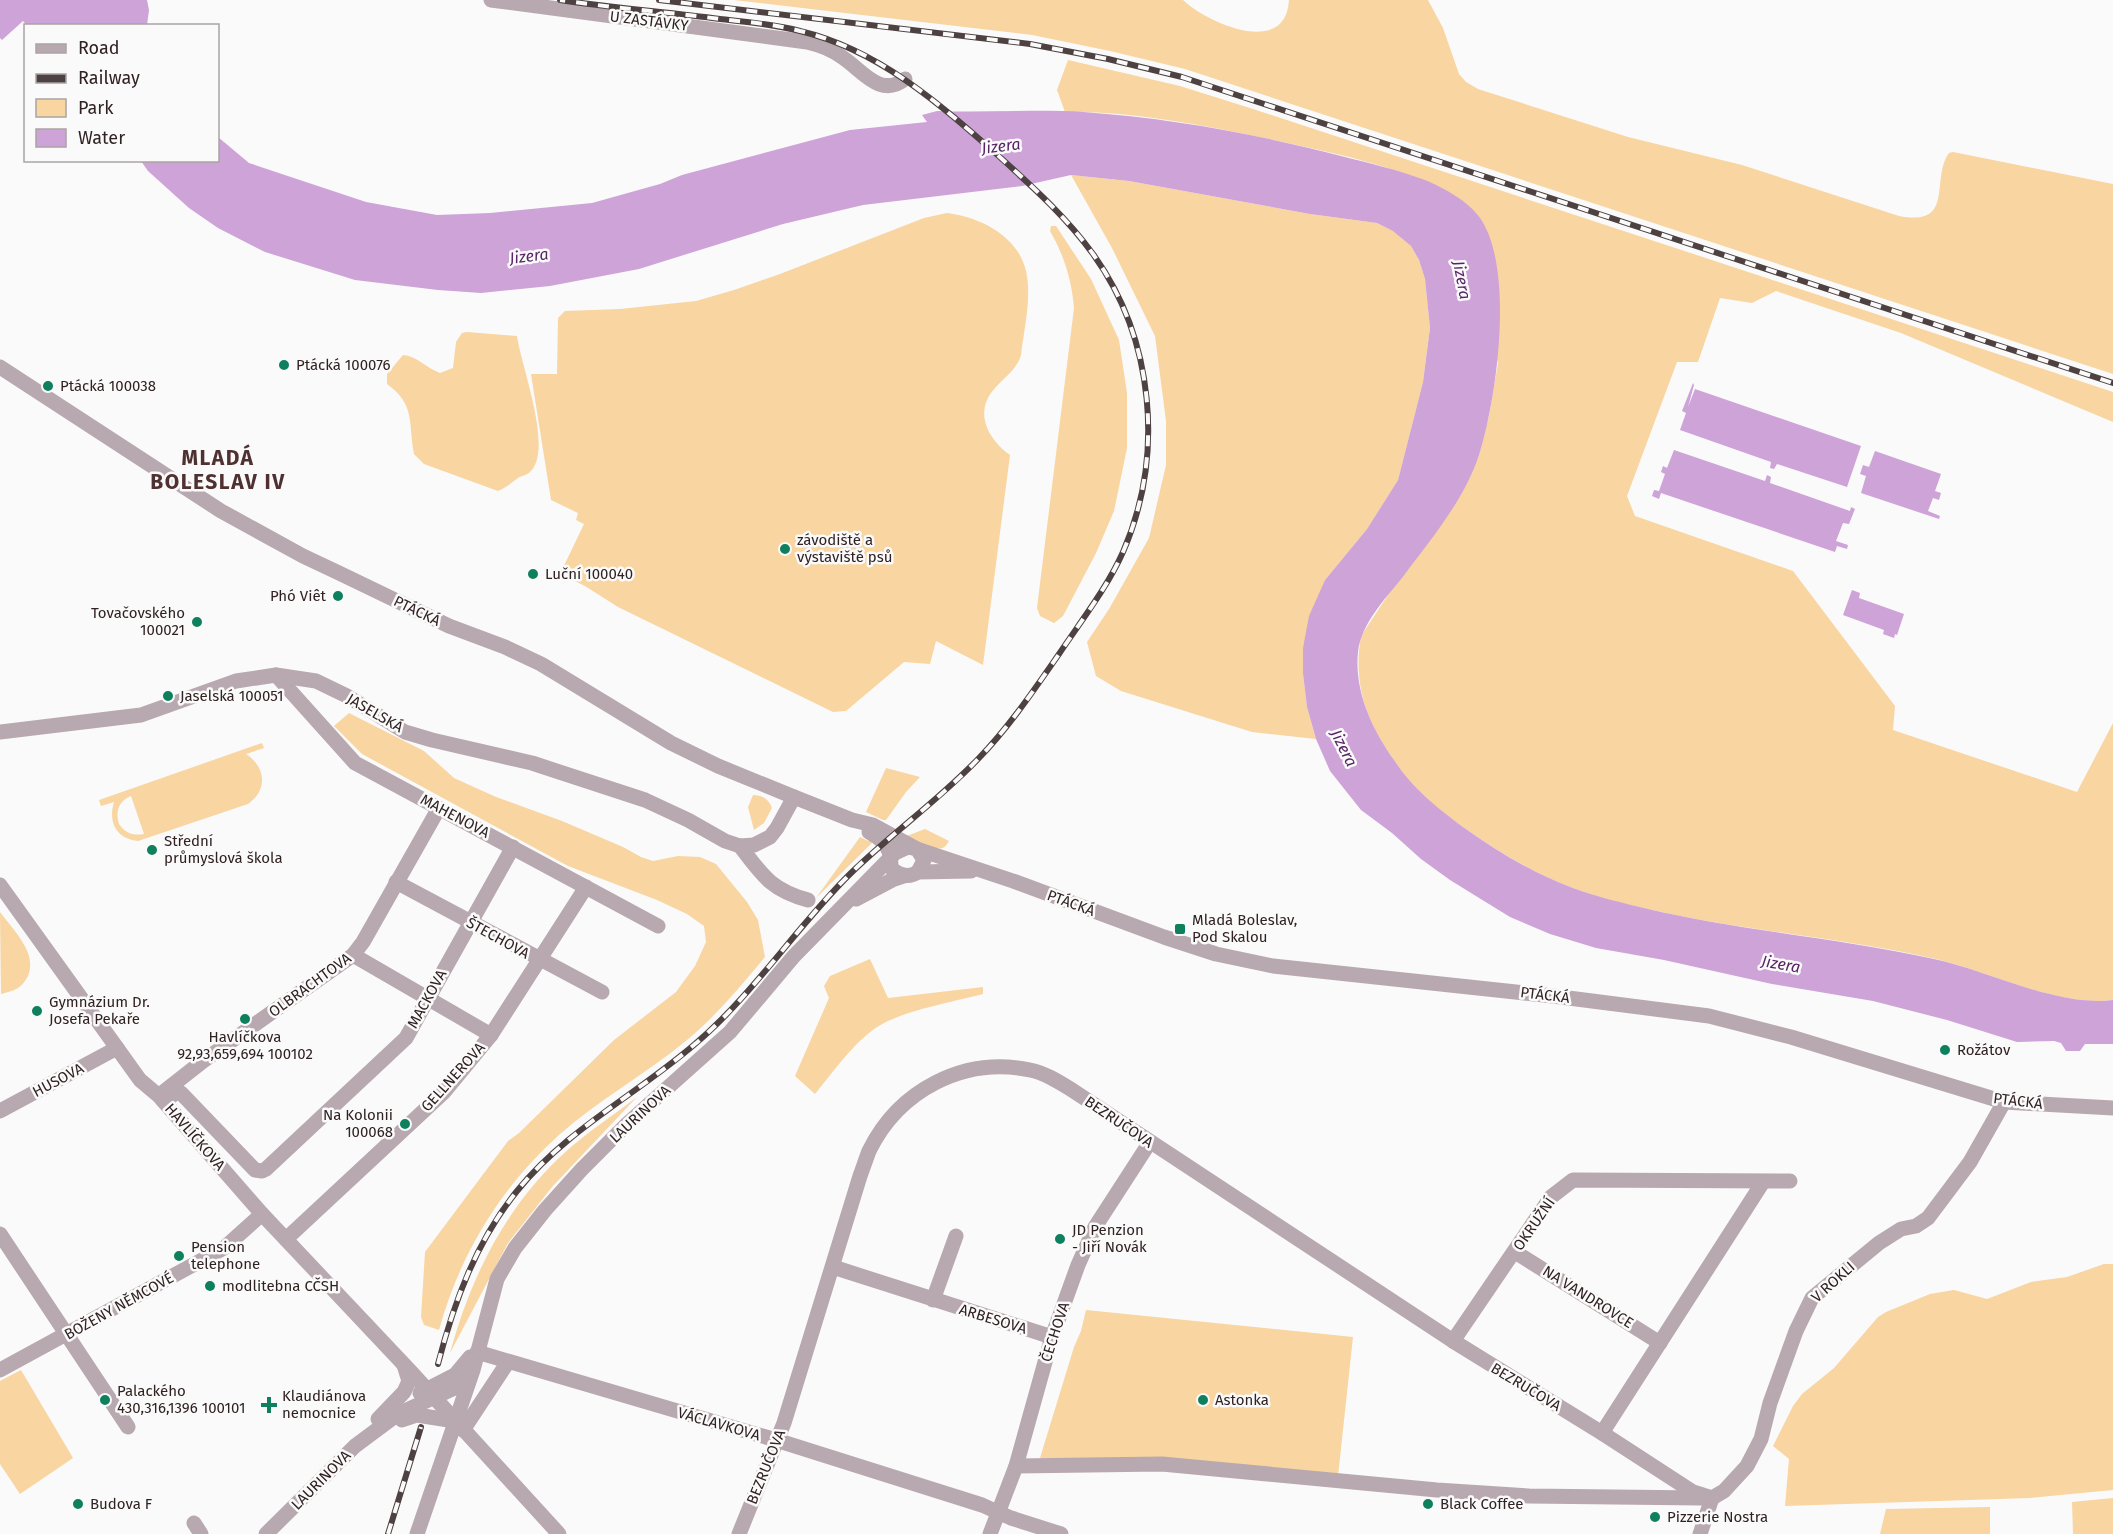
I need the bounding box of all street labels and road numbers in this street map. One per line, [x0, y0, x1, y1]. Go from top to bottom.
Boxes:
street label: U ZASTÁVKY [609, 7, 690, 35]
street label: PTÁCKÁ [391, 592, 444, 630]
street label: JASELSKÁ [344, 690, 407, 737]
street label: MAHENOVA [417, 790, 493, 842]
street label: PTÁCKÁ [1045, 886, 1098, 920]
street label: ŠTECHOVA [463, 913, 533, 963]
street label: OLBRACHTOVA [265, 949, 355, 1021]
street label: MACKOVA [404, 966, 451, 1031]
street label: PTÁCKÁ [1519, 983, 1571, 1007]
street label: GELLNEROVA [417, 1038, 489, 1115]
street label: HUSOVA [29, 1059, 87, 1101]
street label: LAURINOVA [606, 1081, 674, 1147]
street label: PTÁCKÁ [1992, 1089, 2044, 1113]
street label: BEZRUČOVA [1081, 1092, 1157, 1152]
street label: HAVLÍČKOVA [161, 1100, 229, 1174]
street label: OKRUŽNÍ [1509, 1194, 1559, 1254]
street label: V ROKLI [1808, 1258, 1858, 1306]
street label: NA VANDROVCE [1539, 1262, 1637, 1332]
street label: BOŽENY NĚMCOVÉ [61, 1269, 177, 1343]
street label: ČECHOVA [1037, 1299, 1073, 1364]
street label: ARBESOVA [957, 1300, 1029, 1338]
street label: BEZRUČOVA [1488, 1359, 1565, 1415]
street label: VÁCLAVKOVA [676, 1404, 763, 1444]
street label: BEZRUČOVA [743, 1427, 789, 1507]
street label: LAURINOVA [288, 1446, 355, 1513]

